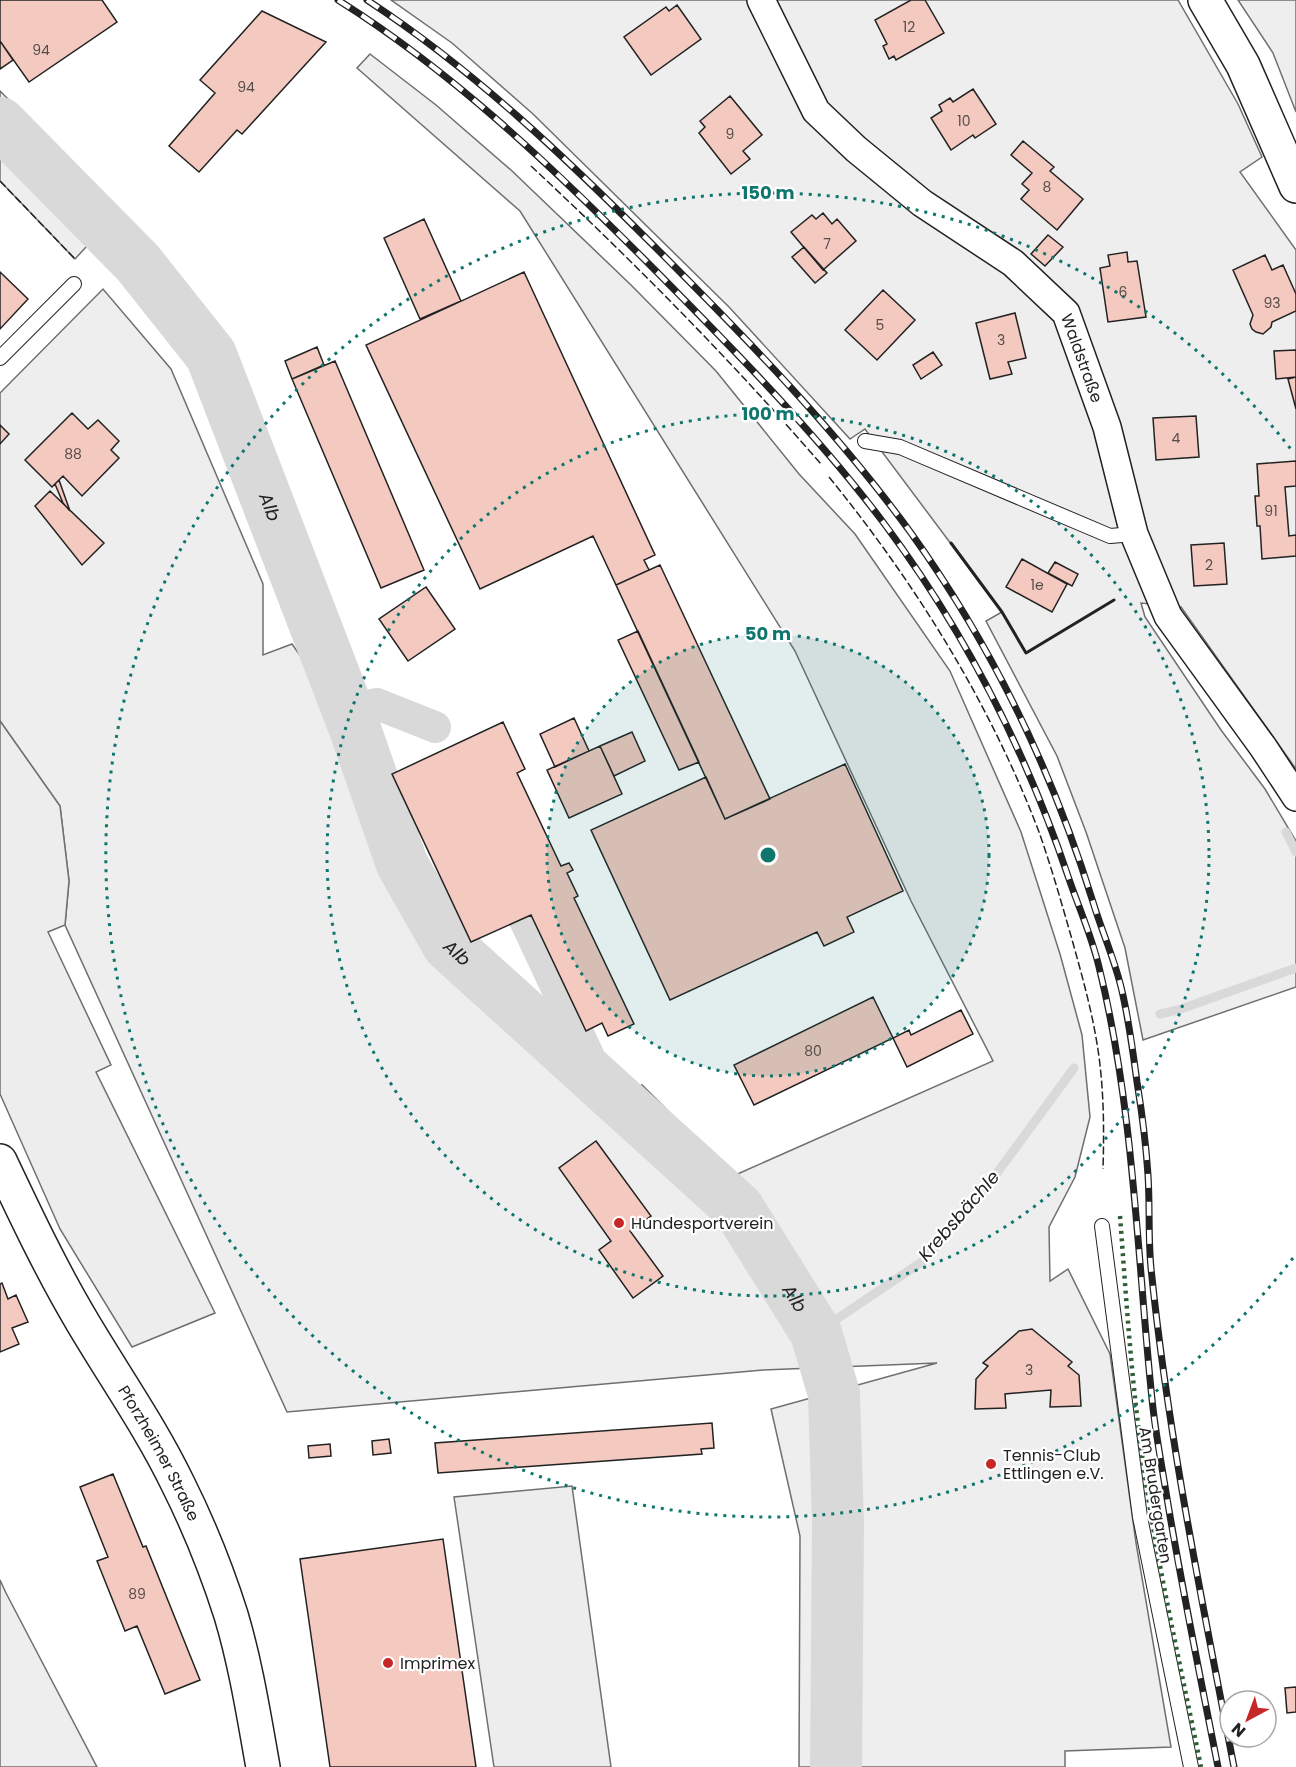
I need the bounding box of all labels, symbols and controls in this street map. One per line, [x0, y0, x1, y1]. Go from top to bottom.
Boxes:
house number: 12 [903, 17, 915, 37]
house number: 94 [32, 40, 50, 60]
house number: 94 [237, 77, 255, 97]
house number: 10 [957, 111, 971, 131]
house number: 9 [726, 124, 734, 144]
house number: 8 [1043, 177, 1052, 197]
text: 150 m [741, 180, 795, 205]
house number: 7 [823, 234, 831, 254]
house number: 6 [1119, 282, 1128, 302]
house number: 93 [1263, 293, 1281, 313]
street label: Waldstraße [1055, 310, 1108, 406]
house number: 5 [876, 315, 884, 335]
house number: 3 [997, 330, 1005, 350]
text: 100 m [741, 401, 795, 426]
house number: 4 [1172, 428, 1181, 448]
house number: 88 [64, 444, 82, 464]
water label: Alb [253, 488, 287, 525]
house number: 91 [1264, 501, 1278, 521]
house number: 2 [1205, 555, 1213, 575]
house number: 1e [1030, 575, 1044, 595]
text: 50 m [745, 621, 791, 646]
centre of rings [758, 845, 778, 865]
water label: Alb [438, 933, 476, 972]
house number: 80 [804, 1041, 822, 1061]
water label: Krebsbächle [912, 1165, 1005, 1266]
place label: Hundesportverein [631, 1212, 773, 1235]
marker: Hundesportverein [612, 1216, 626, 1230]
water label: Alb [776, 1279, 813, 1317]
house number: 3 [1025, 1360, 1033, 1380]
street label: Pforzheimer Straße [112, 1381, 205, 1525]
street label: Am Brudergarten [1133, 1425, 1178, 1565]
place label: Tennis-Club Ettlingen e.V. [1003, 1444, 1104, 1485]
marker: Tennis-Club Ettlingen e.V. [984, 1457, 998, 1471]
house number: 89 [128, 1584, 146, 1604]
place label: Imprimex [400, 1652, 476, 1675]
marker: Imprimex [381, 1656, 395, 1670]
north arrow [1218, 1689, 1278, 1749]
text: N [1226, 1717, 1251, 1743]

